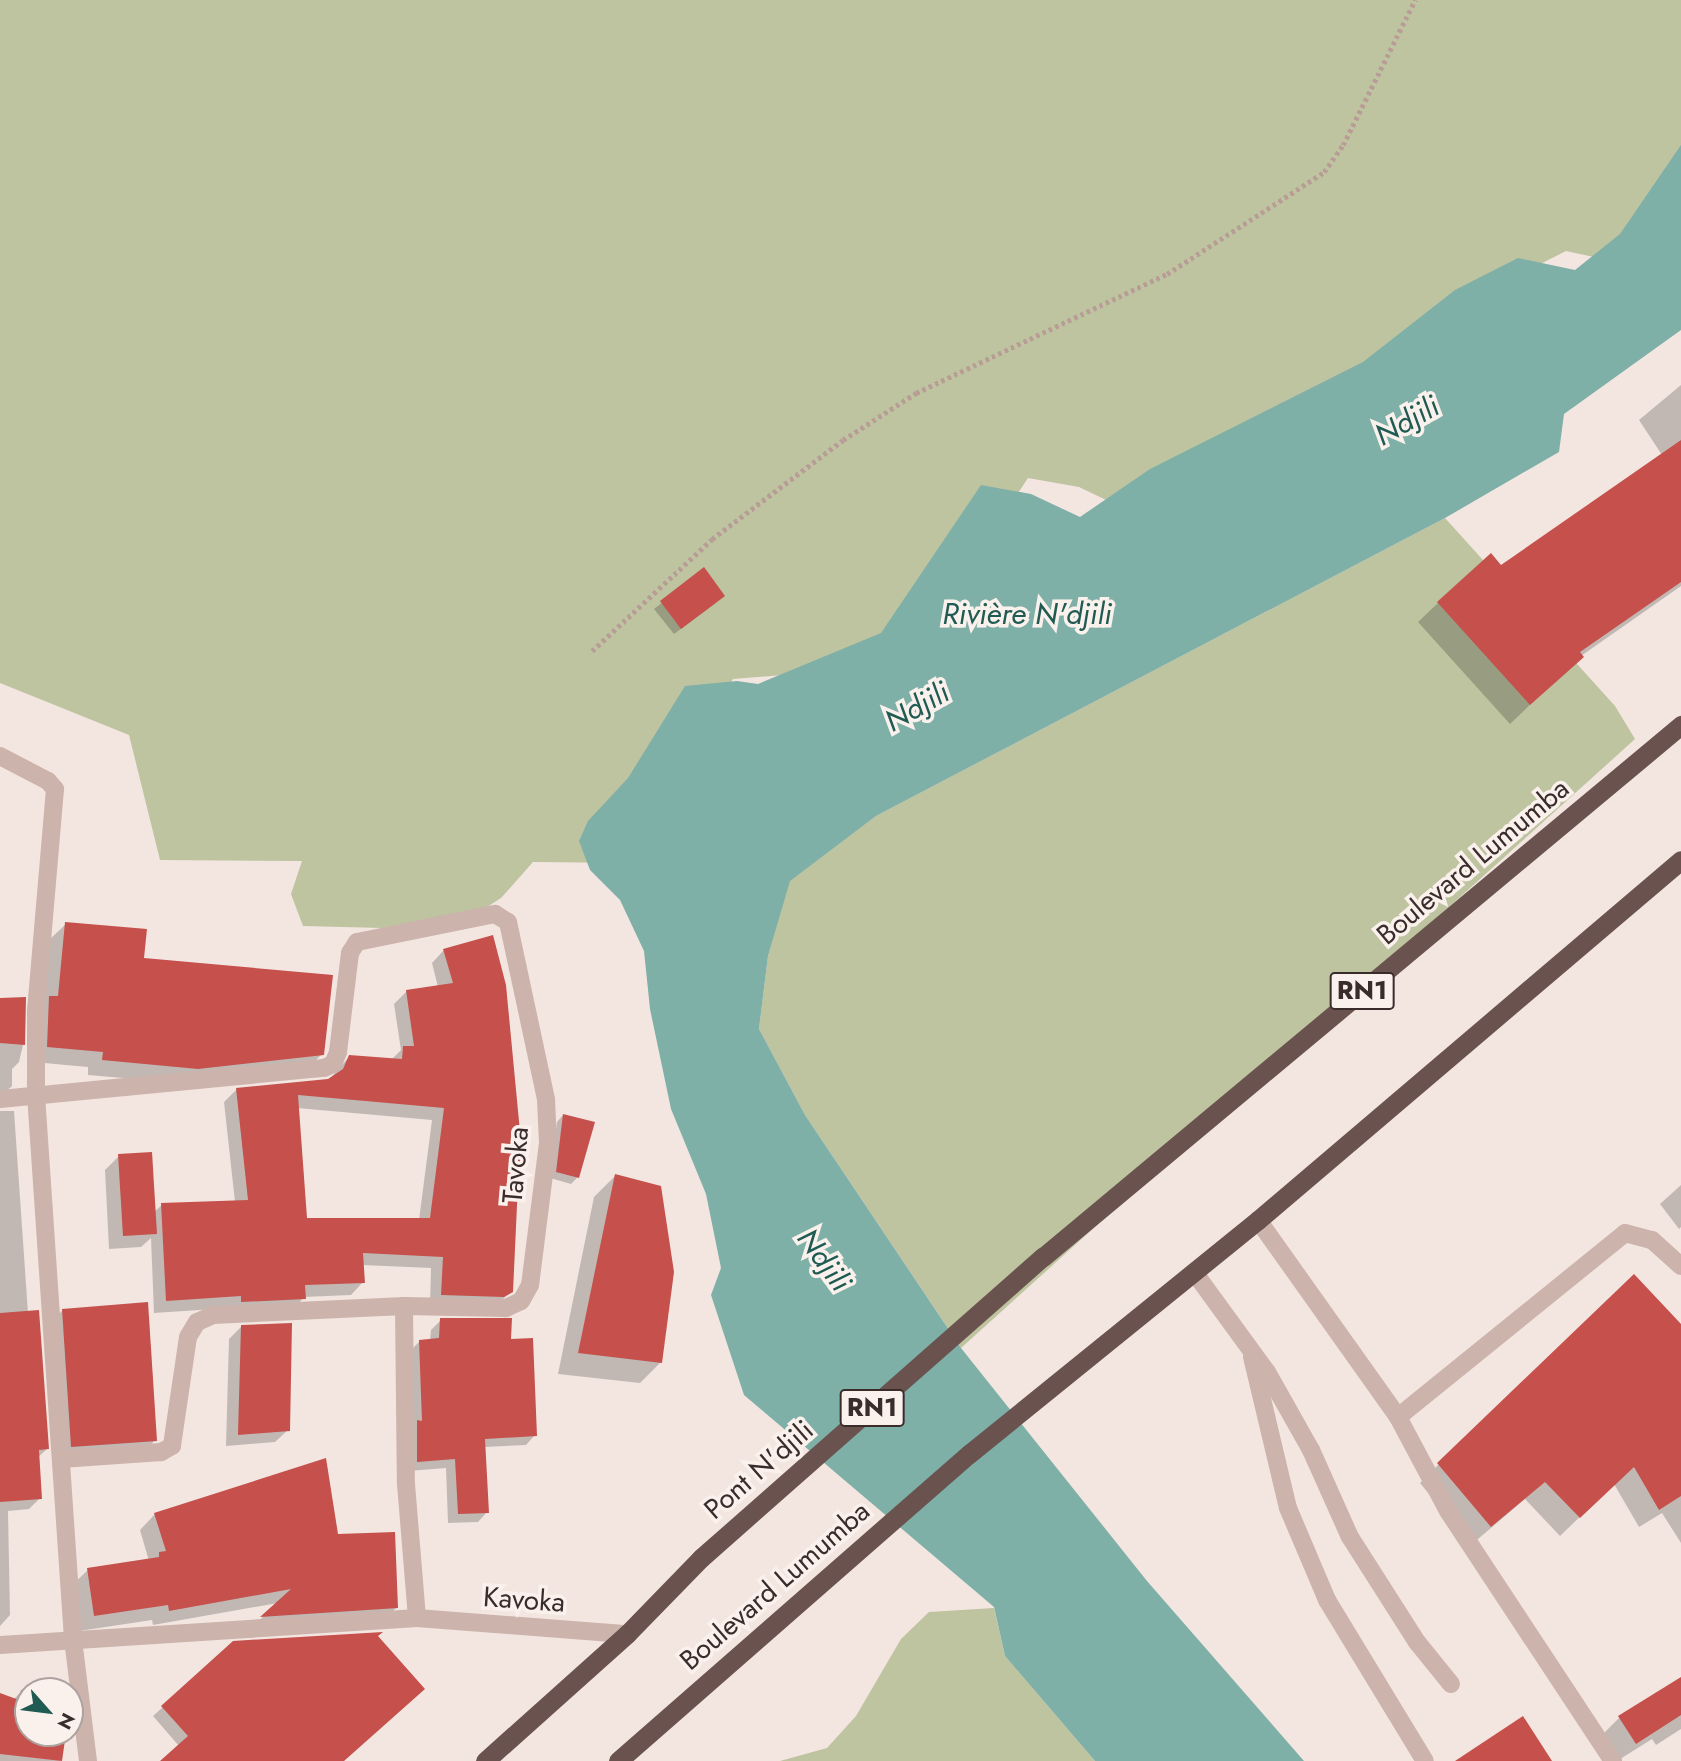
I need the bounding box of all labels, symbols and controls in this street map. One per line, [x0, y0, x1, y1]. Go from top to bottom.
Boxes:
water label: Ndjili [1368, 388, 1446, 454]
water label: Rivière N'djili [942, 596, 1112, 632]
water label: Ndjili [878, 674, 956, 740]
street label: Boulevard Lumumba [1370, 772, 1576, 952]
road number: RN1 [1329, 968, 1395, 1014]
street label: Tavoka [496, 1125, 536, 1205]
water label: Ndjili [789, 1222, 859, 1298]
road number: RN1 [839, 1386, 905, 1430]
street label: Pont N'djili [698, 1414, 820, 1526]
street label: Boulevard Lumumba [673, 1494, 877, 1678]
street label: Kavoka [482, 1580, 566, 1620]
north arrow [14, 1677, 84, 1747]
text: N [51, 1708, 82, 1734]

